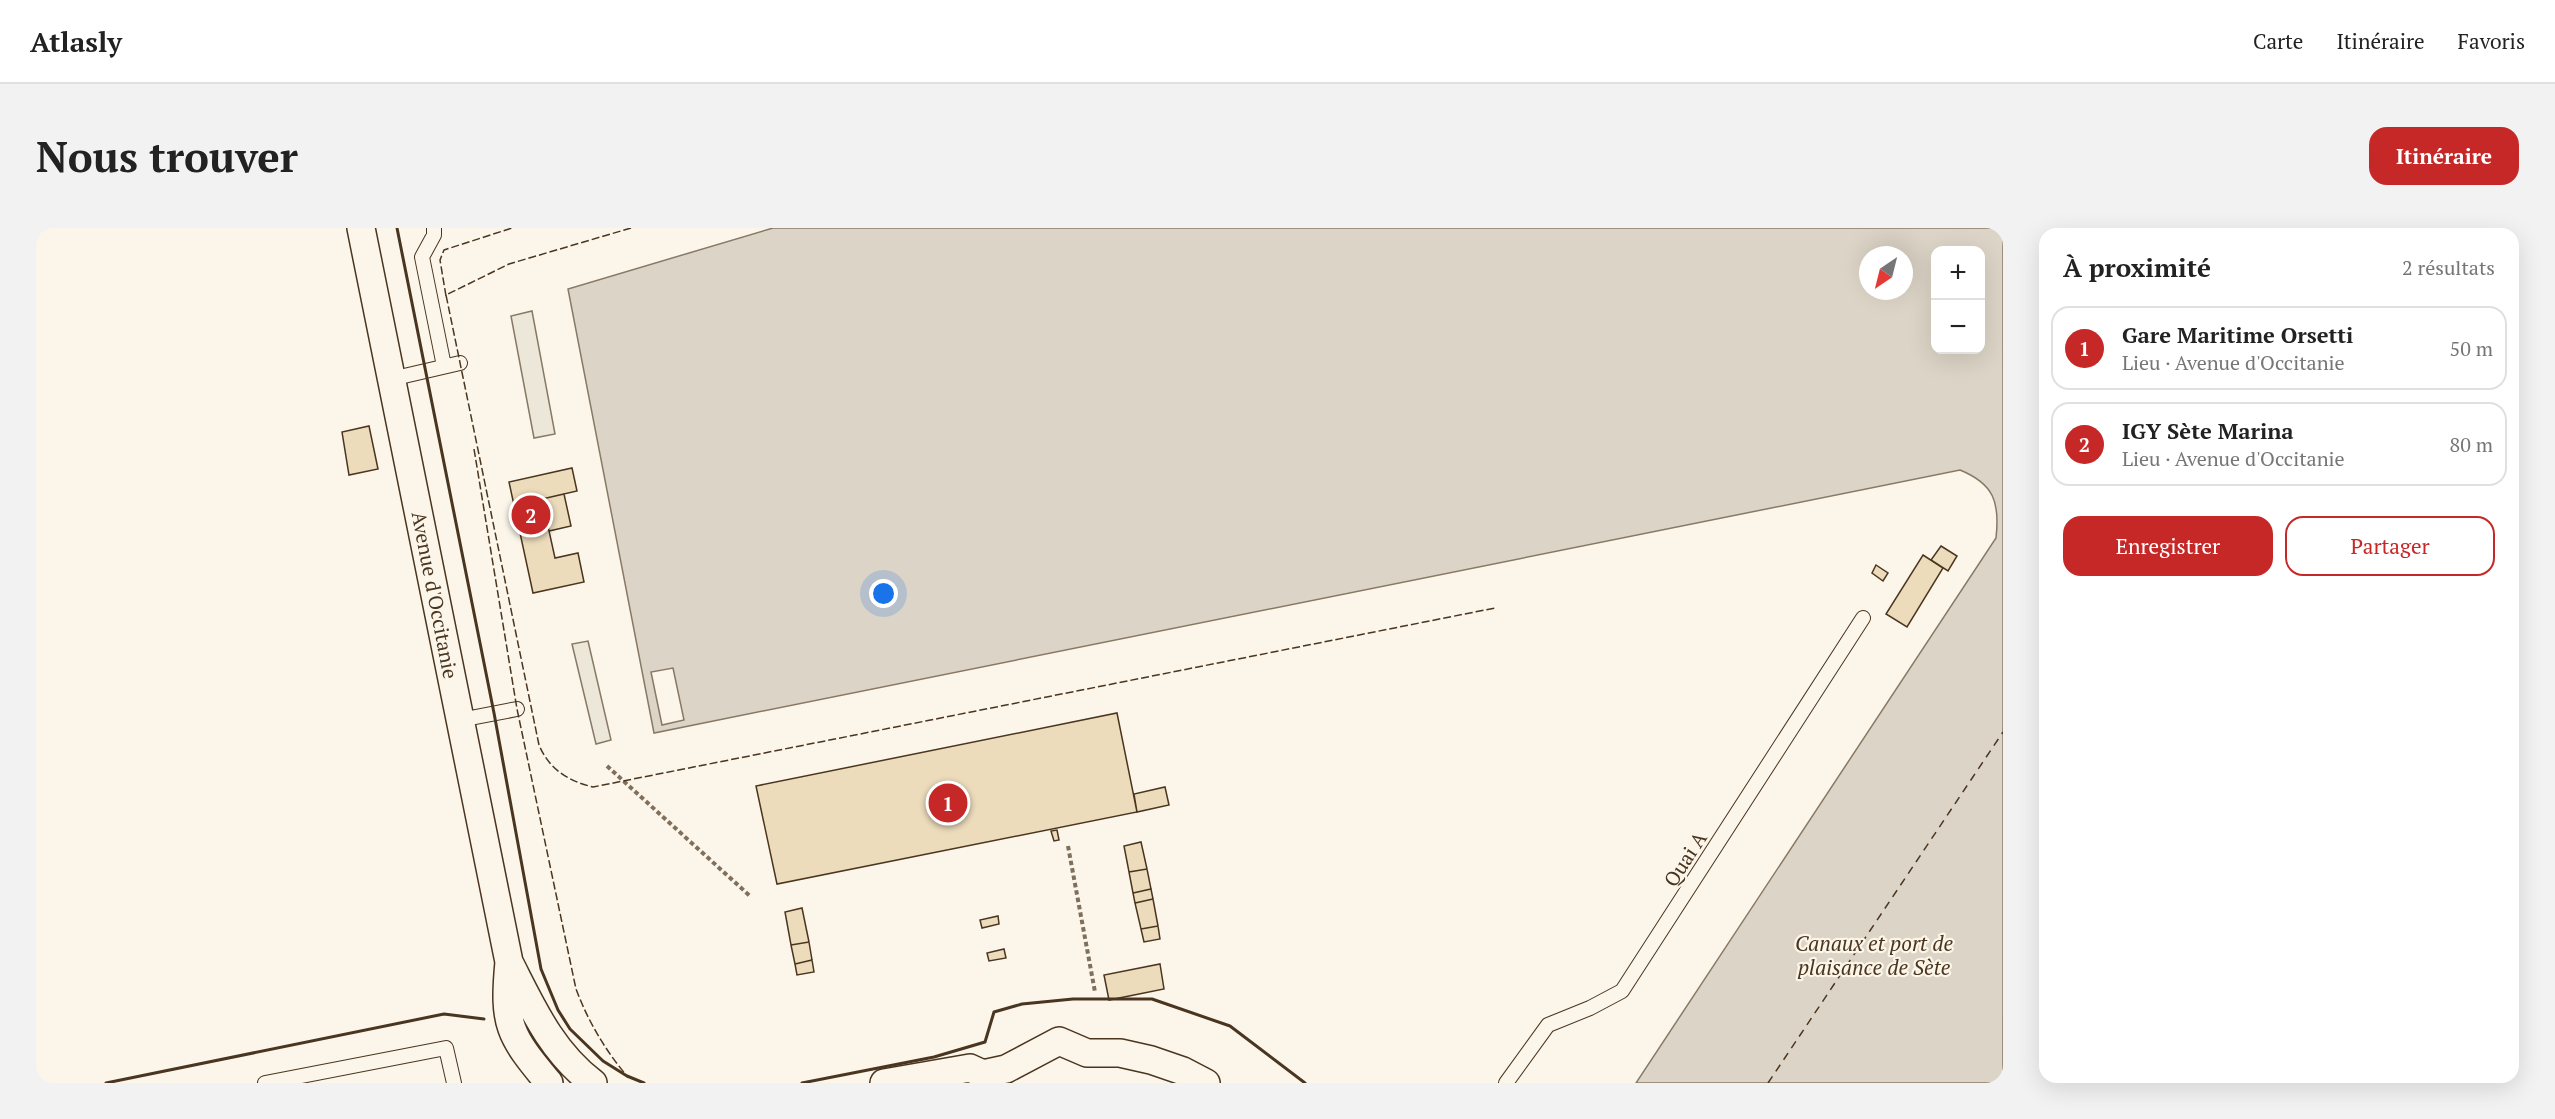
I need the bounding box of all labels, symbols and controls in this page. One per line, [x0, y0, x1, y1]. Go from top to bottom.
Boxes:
text: Atlasly [30, 23, 122, 60]
text: Carte [2253, 27, 2303, 55]
text: Itinéraire [2336, 27, 2425, 55]
text: Favoris [2458, 27, 2525, 55]
button: Itinéraire [2369, 127, 2519, 185]
text: Nous trouver [36, 128, 298, 184]
north arrow [1859, 246, 1913, 300]
map controls [1931, 246, 1985, 354]
button: + [1931, 246, 1985, 300]
text: À proximité [2063, 250, 2211, 284]
text: 2 résultats [2402, 254, 2495, 281]
button: − [1931, 300, 1985, 354]
text: Gare Maritime Orsetti [2122, 320, 2353, 349]
text: 1 [2079, 335, 2090, 362]
text: 50 m [2450, 335, 2493, 362]
text: Lieu · Avenue d'Occitanie [2122, 349, 2345, 376]
text: IGY Sète Marina [2122, 416, 2294, 445]
text: 2 [2079, 431, 2090, 458]
text: 80 m [2450, 431, 2493, 458]
text: Lieu · Avenue d'Occitanie [2122, 445, 2345, 472]
pin: 2 [512, 492, 550, 538]
street label: Avenue d'Occitanie [406, 509, 464, 681]
button: Enregistrer [2063, 516, 2273, 576]
button: Partager [2285, 516, 2495, 576]
your location [869, 579, 898, 608]
pin: 1 [928, 780, 968, 826]
street label: Quai A [1657, 826, 1713, 892]
water label: Canaux et port de plaisance de Sète [1795, 929, 1953, 981]

